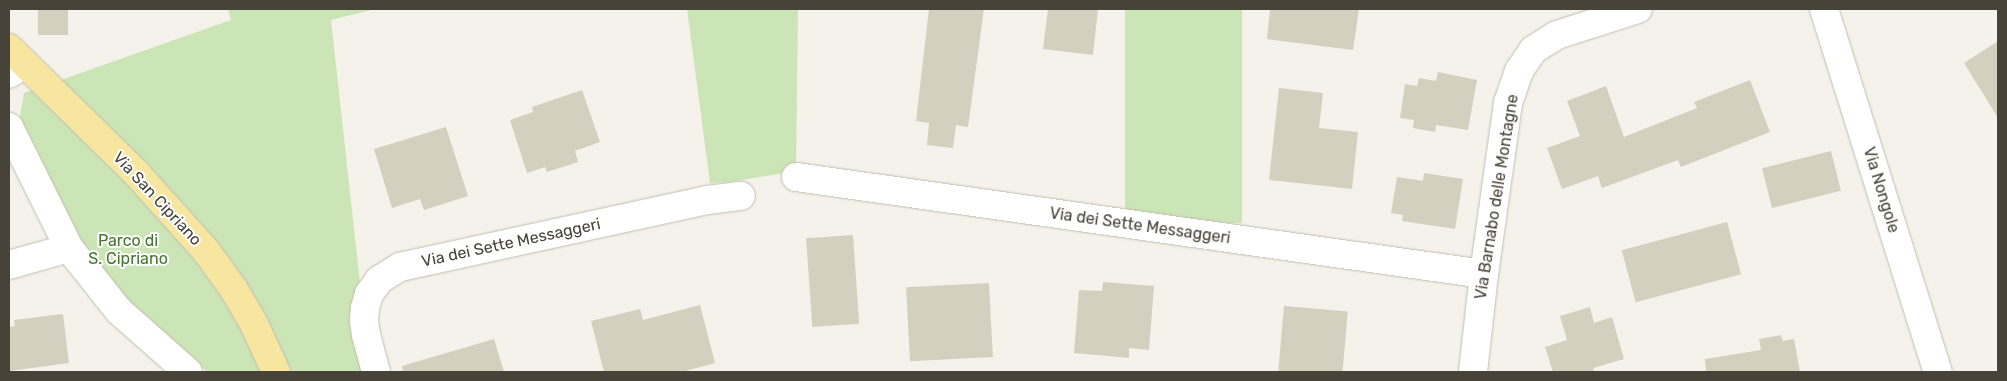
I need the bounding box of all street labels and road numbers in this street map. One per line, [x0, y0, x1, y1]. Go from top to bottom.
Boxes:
street label: Via Barnabo delle Montagne [1471, 93, 1523, 301]
street label: Via Nongole [1859, 145, 1903, 235]
street label: Via San Cipriano [109, 148, 205, 250]
street label: Via dei Sette Messaggeri [1048, 204, 1232, 248]
street label: Via dei Sette Messaggeri [420, 215, 602, 271]

